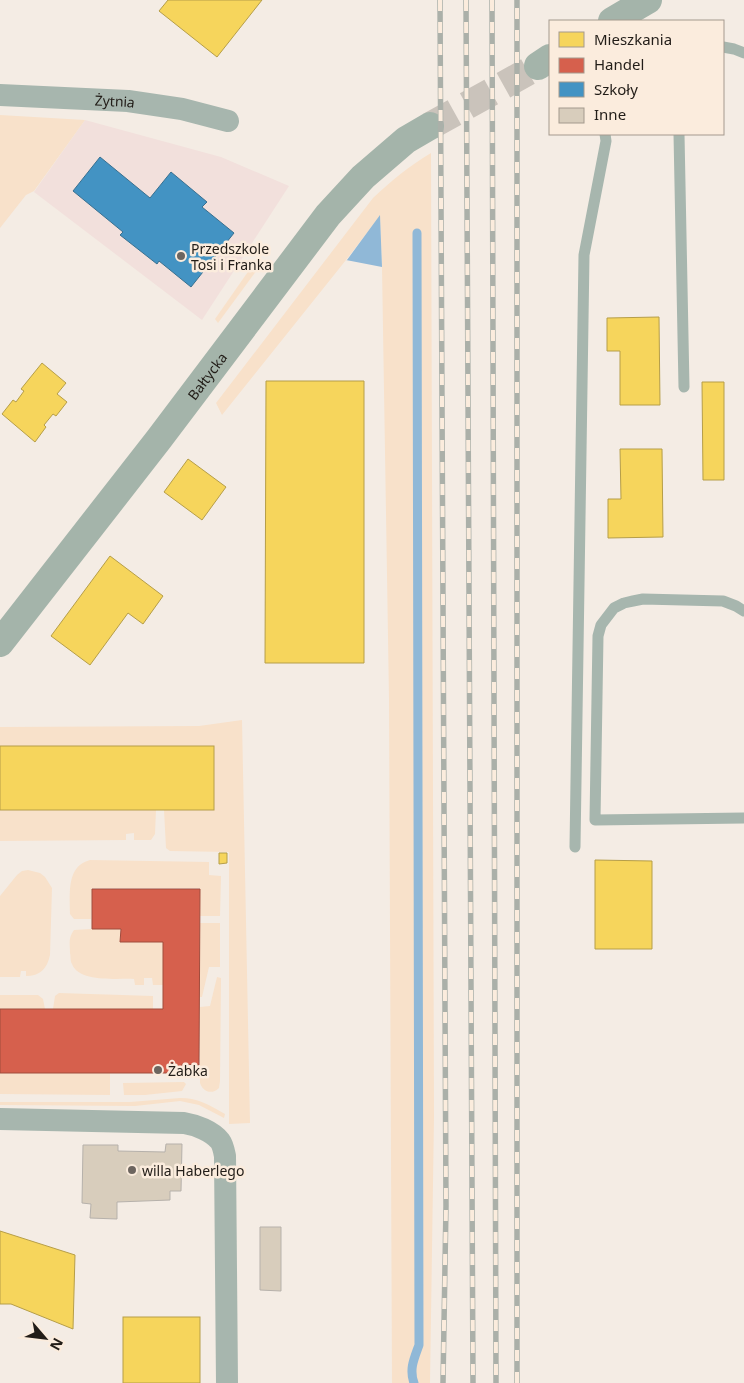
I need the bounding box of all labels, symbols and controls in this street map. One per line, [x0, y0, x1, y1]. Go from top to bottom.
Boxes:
legend [549, 20, 724, 135]
text: Mieszkania [594, 29, 672, 49]
text: Handel [594, 54, 644, 74]
text: Szkoły [594, 79, 638, 99]
street label: Żytnia [94, 90, 136, 111]
text: Inne [594, 104, 626, 124]
place label: Przedszkole Tosi i Franka [191, 239, 272, 274]
marker: Przedszkole Tosi i Franka [175, 250, 187, 262]
street label: Bałtycka [183, 348, 231, 403]
place label: Żabka [168, 1061, 208, 1080]
marker: Żabka [152, 1064, 164, 1076]
place label: willa Haberlego [142, 1161, 244, 1180]
marker: willa Haberlego [126, 1164, 138, 1176]
north arrow [20, 1313, 70, 1363]
text: N [46, 1335, 68, 1354]

